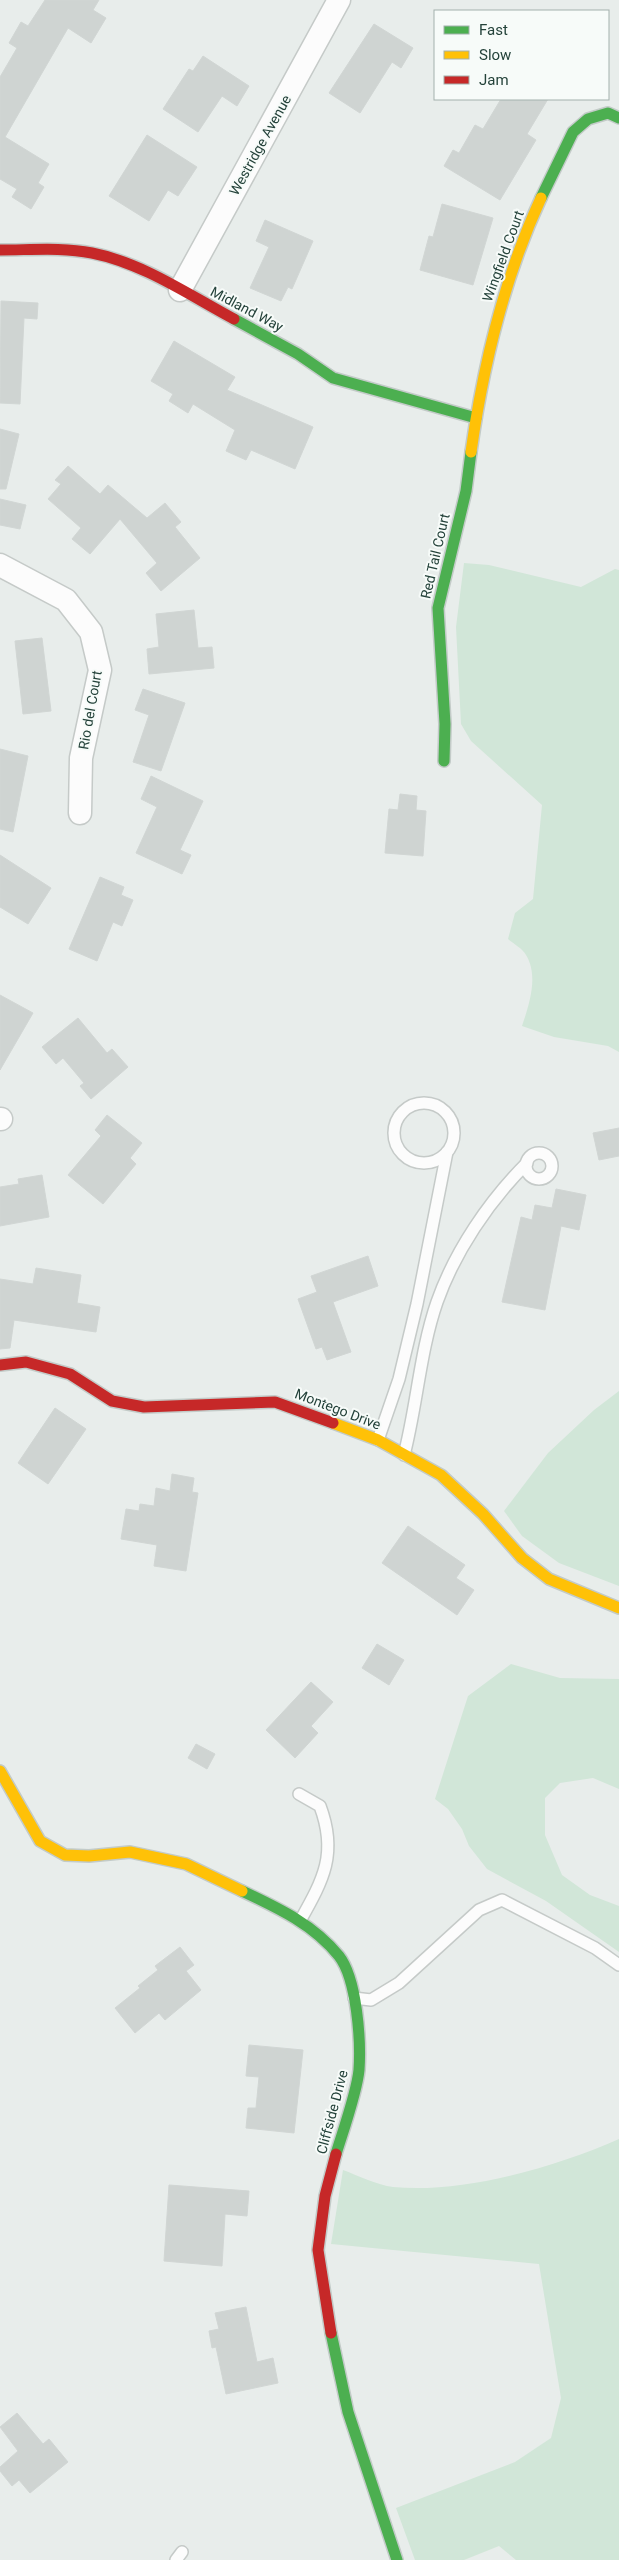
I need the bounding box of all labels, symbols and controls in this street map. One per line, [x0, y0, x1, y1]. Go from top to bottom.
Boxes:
legend [434, 10, 609, 100]
text: Fast [479, 21, 508, 39]
text: Slow [479, 46, 511, 64]
text: Jam [479, 71, 509, 89]
street label: Westridge Avenue [226, 92, 294, 198]
street label: Wingfield Court [479, 208, 527, 304]
street label: Midland Way [208, 283, 286, 335]
street label: Red Tail Court [417, 511, 453, 600]
street label: Rio del Court [75, 669, 105, 751]
street label: Montego Drive [293, 1385, 383, 1433]
street label: Cliffside Drive [313, 2068, 351, 2156]

